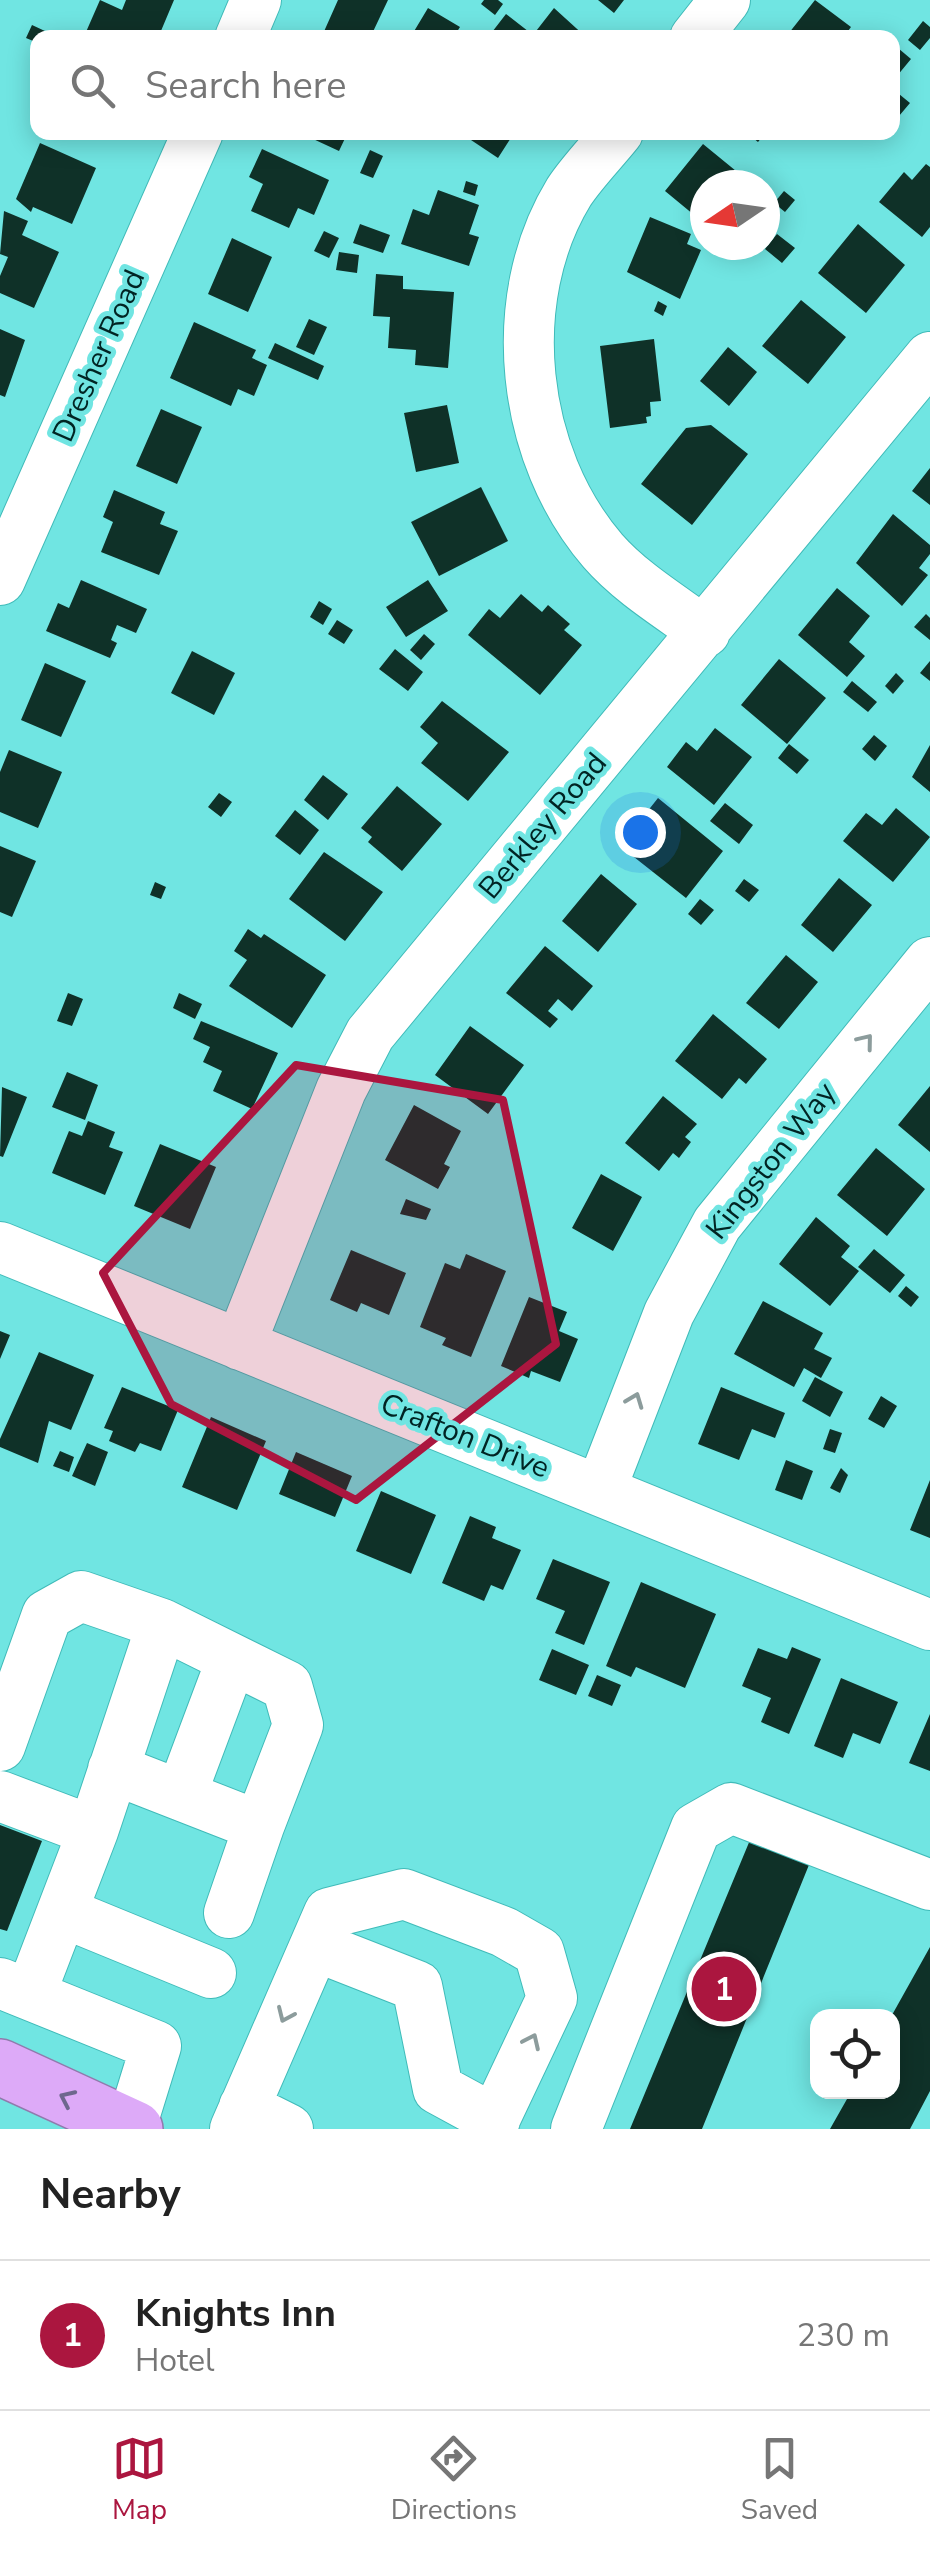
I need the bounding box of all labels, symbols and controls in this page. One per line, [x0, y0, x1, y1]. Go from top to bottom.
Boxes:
search box [30, 30, 900, 140]
icon: search [65, 58, 120, 113]
text: Search here [145, 60, 346, 111]
north arrow [690, 170, 780, 260]
street label: Dresher Road [43, 263, 155, 449]
street label: Berkley Road [470, 744, 616, 908]
your location [615, 807, 666, 858]
one-way arrow [854, 1035, 872, 1053]
street label: Kingston Way [697, 1074, 846, 1248]
street label: Crafton Drive [374, 1383, 556, 1489]
one-way arrow [624, 1392, 644, 1410]
pin: 1 [692, 1952, 756, 2026]
one-way arrow [277, 2005, 297, 2023]
map controls [810, 2009, 900, 2099]
button: locate [810, 2009, 900, 2099]
one-way arrow [519, 2033, 539, 2051]
one-way arrow [59, 2090, 77, 2110]
text: Nearby [40, 2166, 181, 2223]
text: Knights Inn [135, 2288, 336, 2339]
text: 1 [63, 2314, 82, 2357]
text: 230 m [797, 2314, 890, 2357]
text: Hotel [135, 2339, 215, 2382]
tab: Map [112, 2431, 167, 2529]
tab: Directions [391, 2431, 517, 2529]
tab: Saved [741, 2431, 818, 2529]

